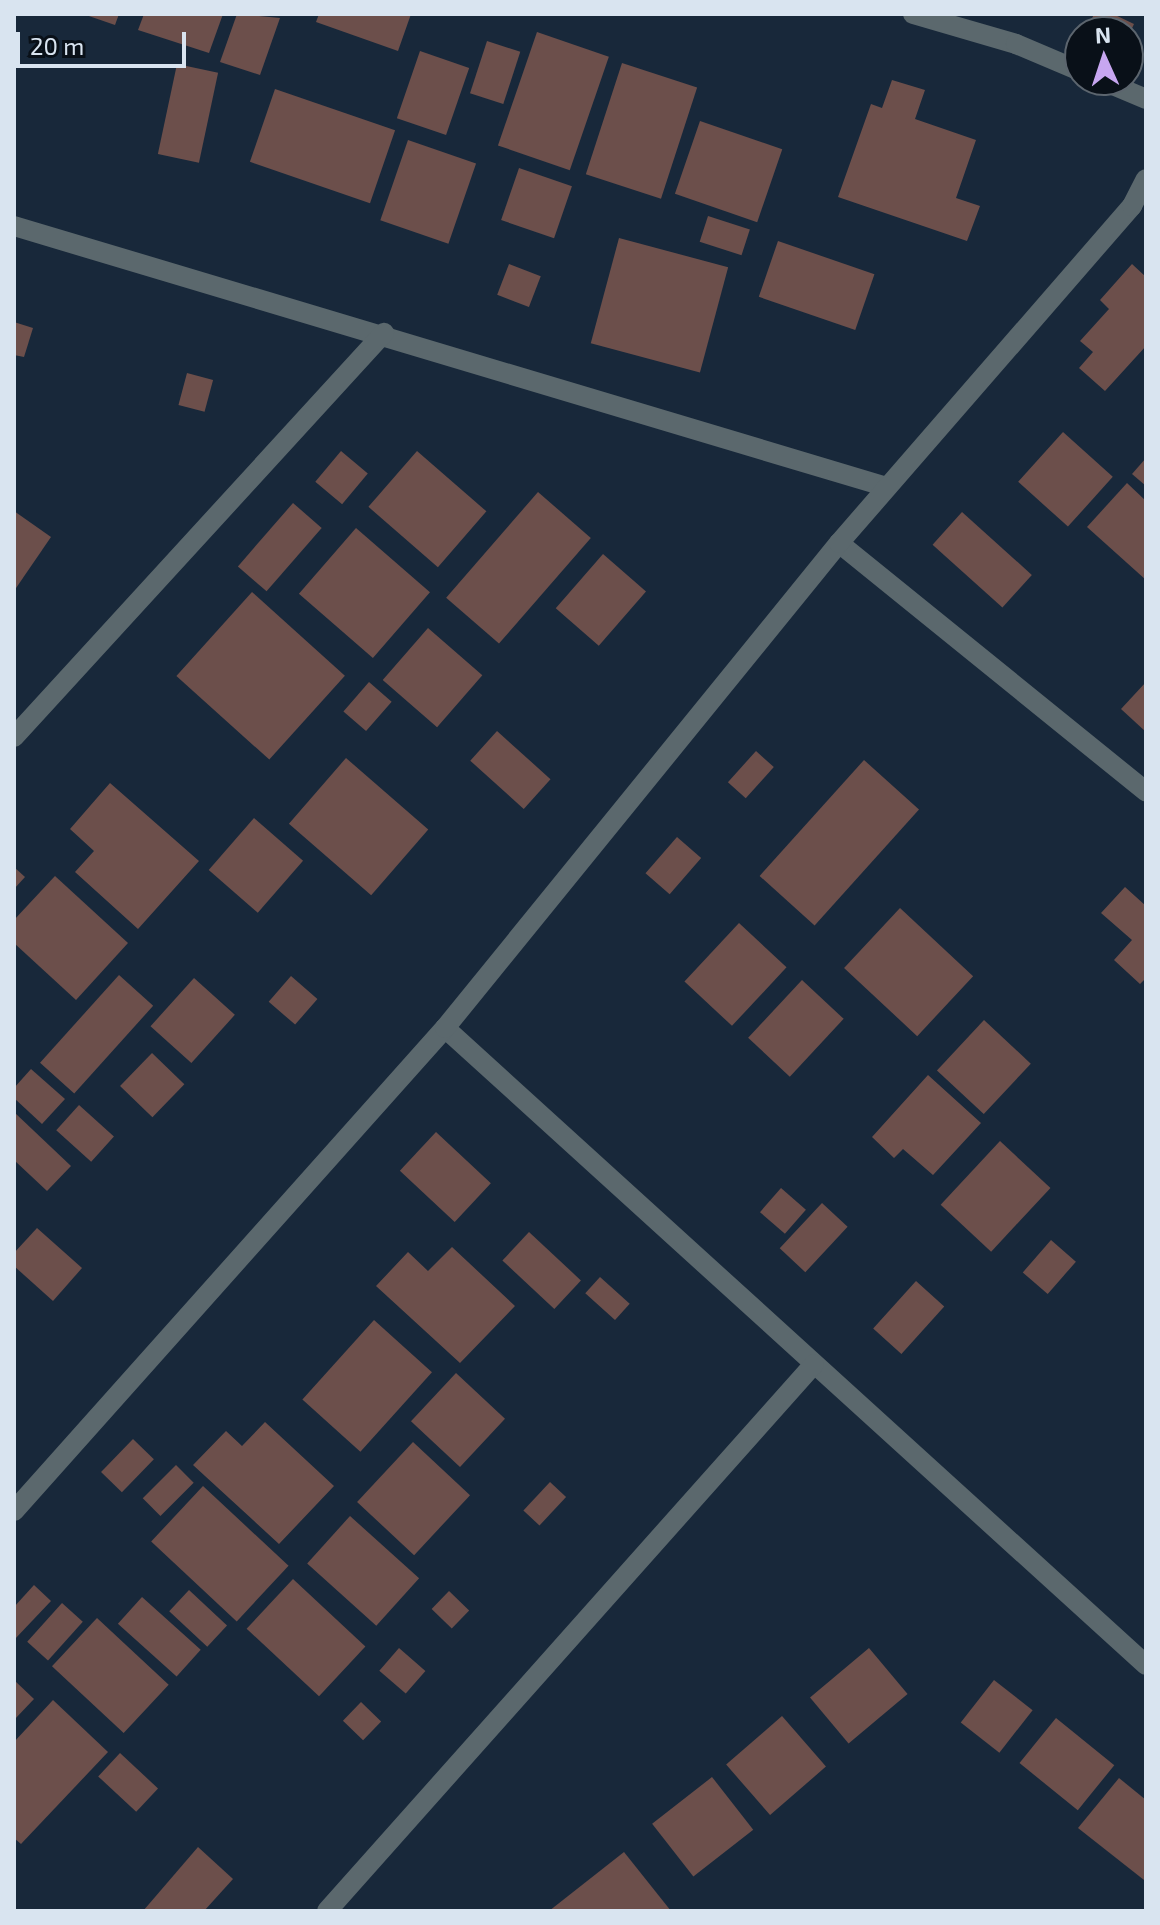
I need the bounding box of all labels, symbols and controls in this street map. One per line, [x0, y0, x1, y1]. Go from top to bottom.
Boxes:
scale bar [20, 16, 190, 66]
north arrow [1064, 16, 1144, 96]
text: N [1094, 21, 1111, 47]
text: 20 m [30, 31, 84, 60]

